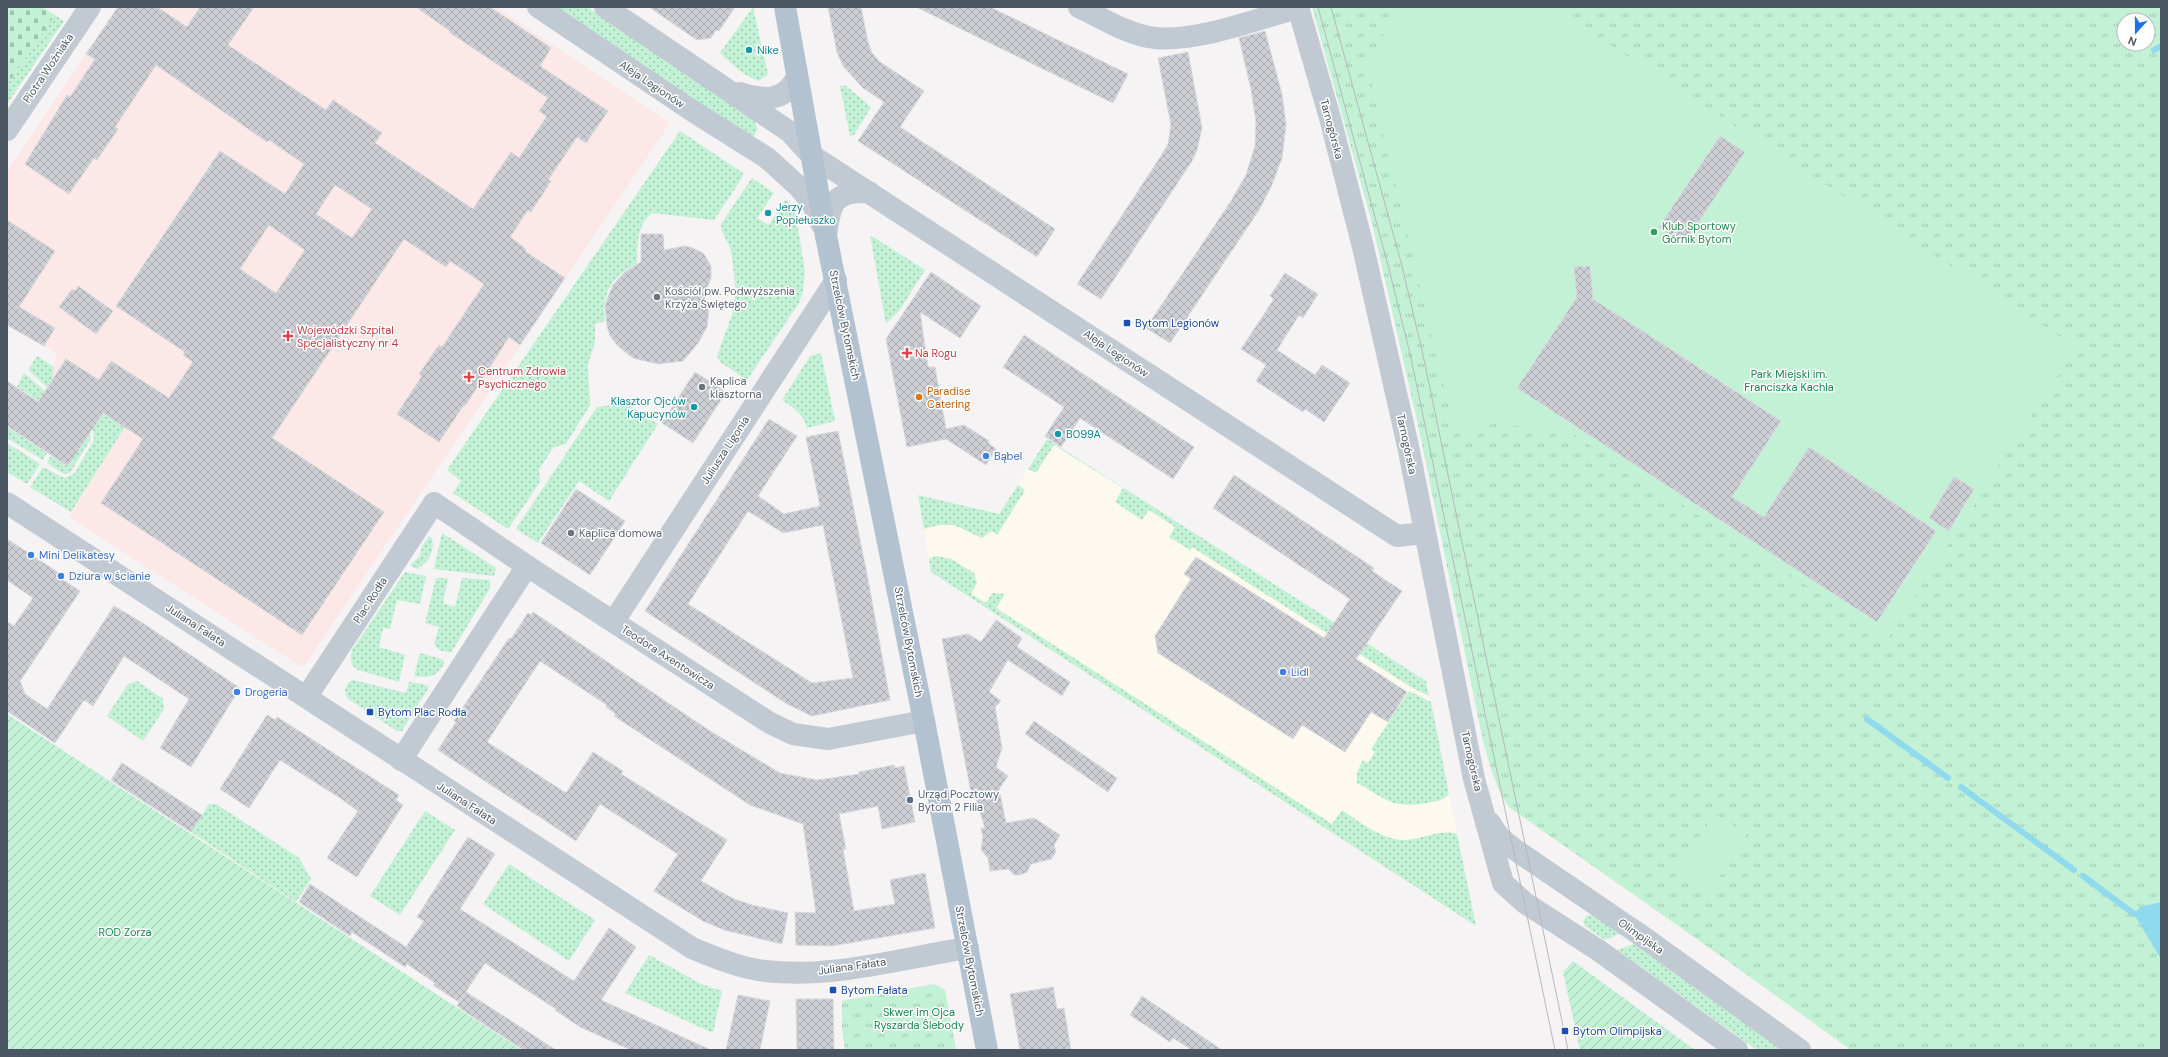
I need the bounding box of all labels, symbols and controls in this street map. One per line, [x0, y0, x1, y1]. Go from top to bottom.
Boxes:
north arrow [2116, 12, 2156, 52]
street label: Piotra Woźniaka [20, 31, 76, 105]
text: N [2126, 33, 2139, 49]
place label: Nike [757, 43, 779, 57]
marker: Nike [744, 45, 754, 55]
street label: Aleja Legionów [617, 57, 688, 111]
street label: Tarnogórska [1317, 97, 1347, 161]
place label: Jerzy Popiełuszko [776, 200, 836, 227]
marker: Jerzy Popiełuszko [763, 208, 773, 218]
place label: Klub Sportowy Górnik Bytom [1662, 219, 1736, 246]
marker: Klub Sportowy Górnik Bytom [1649, 227, 1659, 237]
street label: Strzelców Bytomskich [827, 269, 863, 381]
place label: Kościół pw. Podwyższenia Krzyża Świętego [665, 284, 795, 311]
marker: Kościół pw. Podwyższenia Krzyża Świętego [652, 292, 662, 302]
place label: Bytom Legionów [1135, 316, 1220, 330]
marker: Bytom Legionów [1122, 318, 1132, 328]
place label: Wojewódzki Szpital Specjalistyczny nr 4 [297, 323, 399, 350]
street label: Aleja Legionów [1081, 326, 1152, 380]
marker: Wojewódzki Szpital Specjalistyczny nr 4 [282, 330, 294, 342]
place label: Na Rogu [915, 346, 956, 360]
marker: Na Rogu [902, 348, 912, 358]
place label: Centrum Zdrowia Psychicznego [478, 364, 566, 391]
park label: Park Miejski im. Franciszka Kachla [1744, 367, 1834, 394]
marker: Centrum Zdrowia Psychicznego [463, 371, 475, 383]
place label: Kaplica klasztorna [710, 374, 762, 401]
marker: Kaplica klasztorna [697, 382, 707, 392]
place label: Paradise Catering [927, 384, 970, 411]
marker: Paradise Catering [914, 392, 924, 402]
place label: Klasztor Ojców Kapucynów [611, 394, 687, 421]
marker: Klasztor Ojców Kapucynów [689, 402, 699, 412]
street label: Tarnogórska [1394, 412, 1420, 476]
street label: Juliusza Ligonia [698, 413, 752, 487]
place label: B099A [1066, 427, 1101, 441]
marker: B099A [1053, 429, 1063, 439]
place label: Bąbel [994, 449, 1022, 463]
marker: Bąbel [981, 451, 991, 461]
place label: Kaplica domowa [579, 526, 662, 540]
marker: Kaplica domowa [566, 528, 576, 538]
place label: Mini Delikatesy [39, 548, 115, 562]
marker: Mini Delikatesy [26, 550, 36, 560]
place label: Dziura w ścianie [69, 569, 151, 583]
marker: Dziura w ścianie [56, 571, 66, 581]
street label: Plac Rodła [350, 574, 390, 626]
street label: Strzelców Bytomskich [891, 586, 927, 698]
street label: Juliana Fałata [163, 600, 229, 650]
street label: Teodora Axentowicza [619, 622, 717, 692]
place label: Lidl [1291, 665, 1309, 679]
marker: Lidl [1278, 667, 1288, 677]
place label: Drogeria [245, 685, 288, 699]
marker: Drogeria [232, 687, 242, 697]
place label: Bytom Plac Rodła [378, 705, 467, 719]
marker: Bytom Plac Rodła [365, 707, 375, 717]
street label: Tarnogórska [1458, 729, 1486, 793]
street label: Juliana Fałata [434, 778, 500, 828]
place label: Urząd Pocztowy Bytom 2 Filia [918, 787, 999, 814]
marker: Urząd Pocztowy Bytom 2 Filia [905, 795, 915, 805]
street label: Strzelców Bytomskich [952, 905, 988, 1017]
street label: Olimpijska [1615, 915, 1667, 957]
park label: ROD Zorza [98, 925, 152, 939]
street label: Juliana Fałata [817, 954, 887, 978]
place label: Bytom Fałata [841, 983, 908, 997]
marker: Bytom Fałata [828, 985, 838, 995]
park label: Skwer im Ojca Ryszarda Ślebody [874, 1005, 964, 1032]
place label: Bytom Olimpijska [1573, 1024, 1662, 1038]
marker: Bytom Olimpijska [1560, 1026, 1570, 1036]

